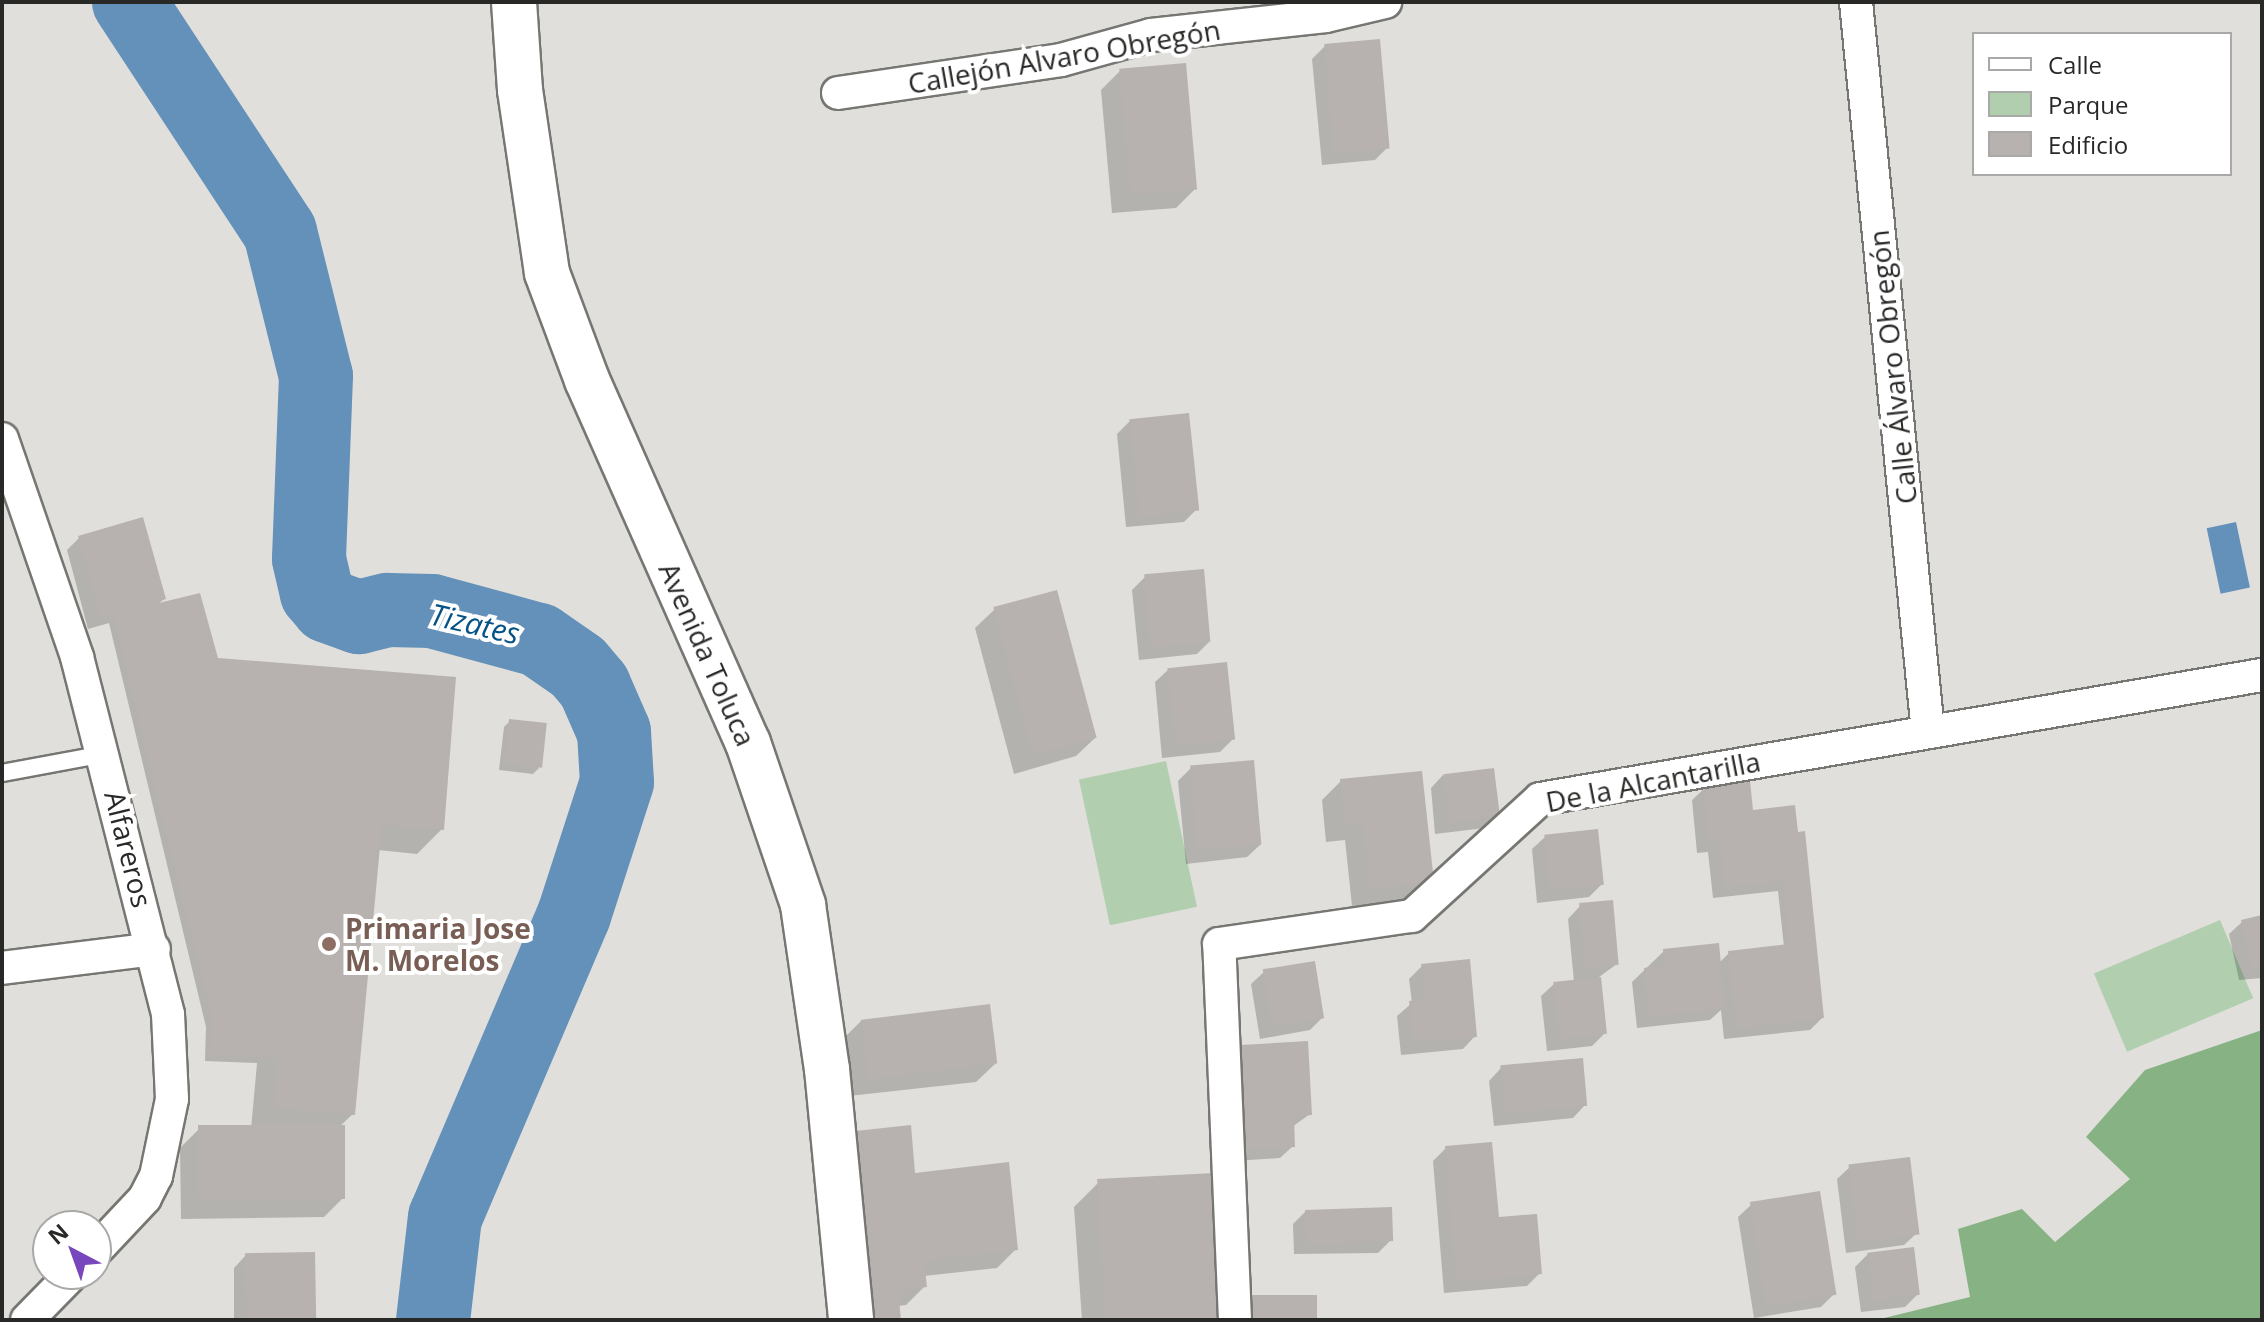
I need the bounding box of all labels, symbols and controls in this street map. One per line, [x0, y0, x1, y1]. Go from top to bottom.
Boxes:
street label: Callejón Alvaro Obregón [905, 12, 1223, 100]
legend [1972, 32, 2232, 176]
text: Calle [2048, 48, 2102, 81]
text: Parque [2048, 88, 2128, 121]
text: Edificio [2048, 128, 2128, 161]
street label: Calle Álvaro Obregón [1861, 228, 1923, 506]
street label: Avenida Toluca [653, 557, 763, 751]
water label: Tizates [427, 596, 523, 652]
street label: De la Alcantarilla [1543, 744, 1763, 818]
street label: Alfareros [98, 787, 160, 911]
place label: Primaria Jose M. Morelos [345, 911, 531, 977]
marker: Primaria Jose M. Morelos [320, 935, 338, 953]
north arrow [32, 1210, 112, 1290]
text: N [41, 1216, 74, 1251]

